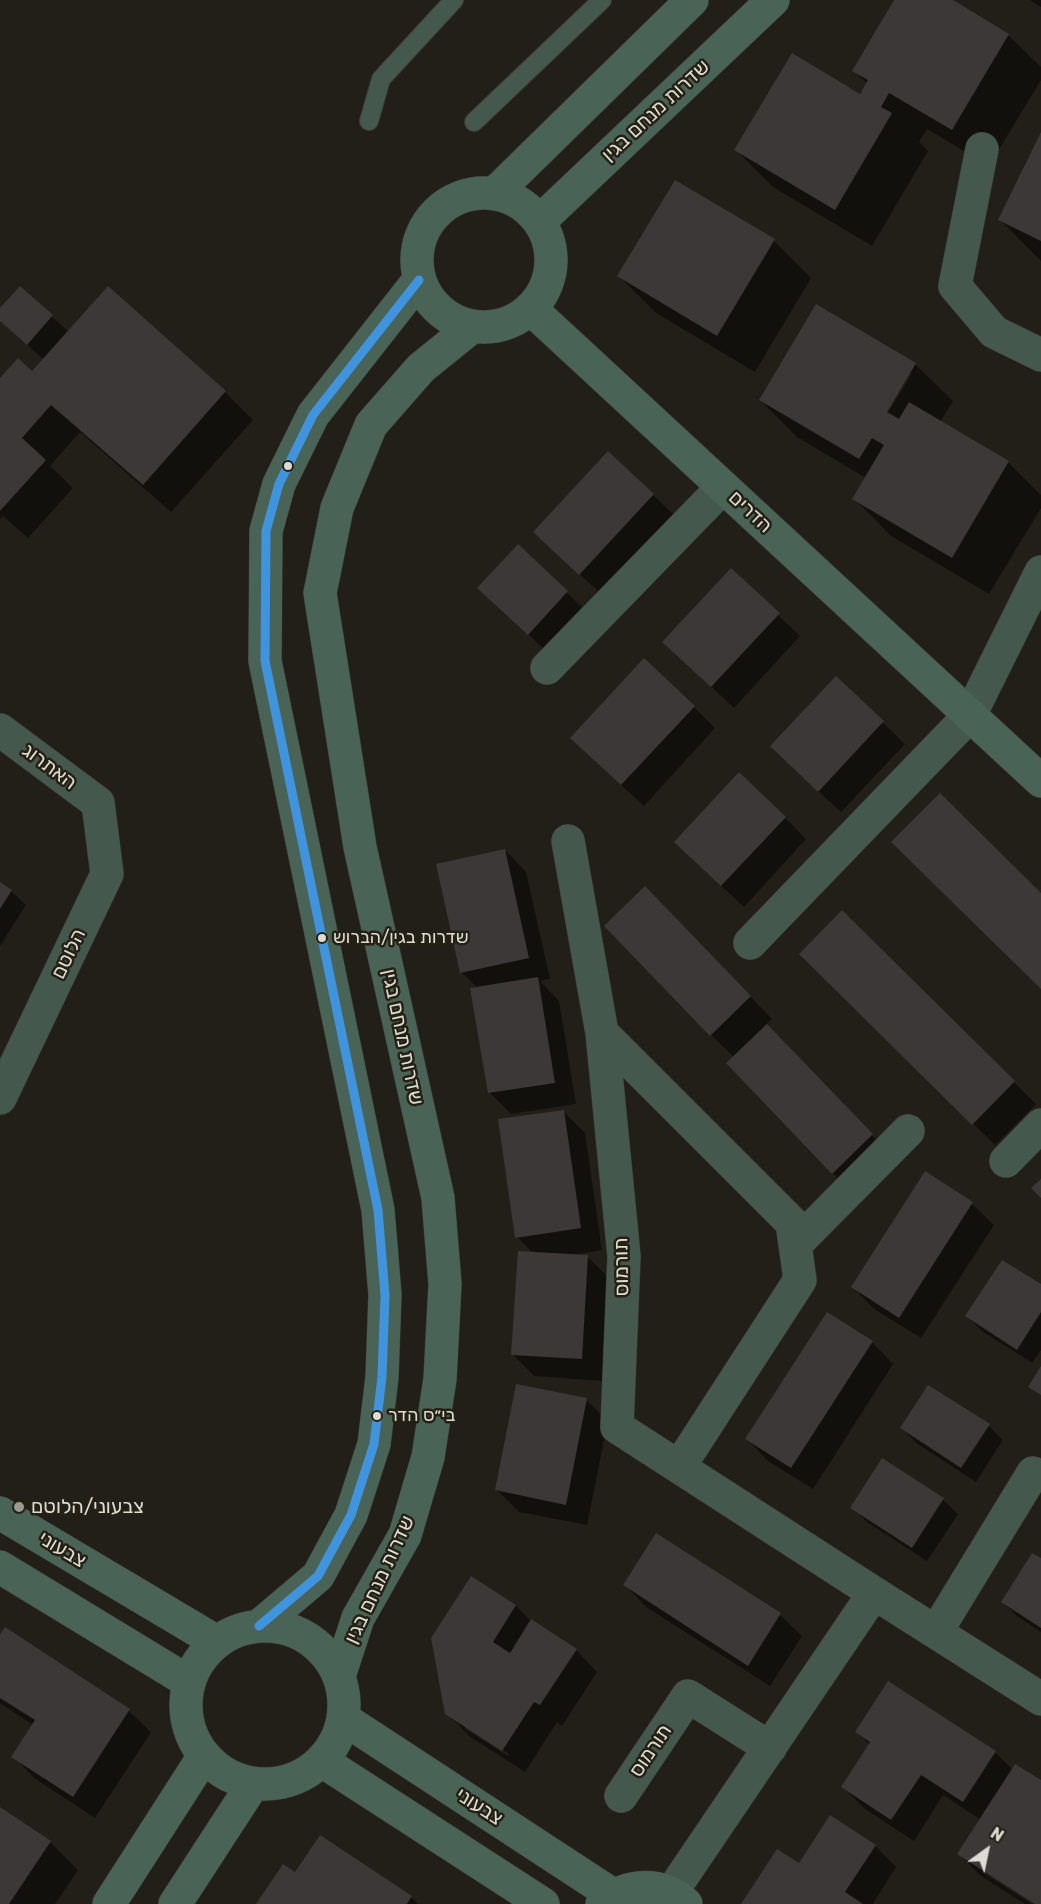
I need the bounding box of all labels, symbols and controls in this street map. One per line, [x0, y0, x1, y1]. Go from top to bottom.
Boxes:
street label: שדרות מנחם בגין [597, 55, 715, 167]
unlabelled marker [282, 460, 294, 472]
street label: הדרים [723, 486, 777, 538]
street label: האתרוג [17, 739, 81, 795]
street label: הלוטם [47, 925, 91, 983]
place label: שדרות בגין/הברוש [333, 927, 469, 949]
marker: שדרות בגין/הברוש [316, 932, 328, 944]
street label: שדרות מנחם בגין [376, 967, 428, 1107]
street label: תורמוס [609, 1237, 635, 1297]
place label: בי״ס הדר [388, 1405, 455, 1427]
marker: בי״ס הדר [371, 1410, 383, 1422]
place label: צבעוני/הלוטם [31, 1495, 144, 1519]
marker: צבעוני/הלוטם [12, 1500, 26, 1514]
street label: שדרות מנחם בגין [340, 1512, 420, 1648]
street label: צבעוני [34, 1527, 90, 1573]
street label: תורמוס [625, 1720, 677, 1782]
street label: צבעוני [451, 1783, 507, 1831]
north arrow [957, 1820, 1017, 1880]
text: N [987, 1823, 1007, 1846]

